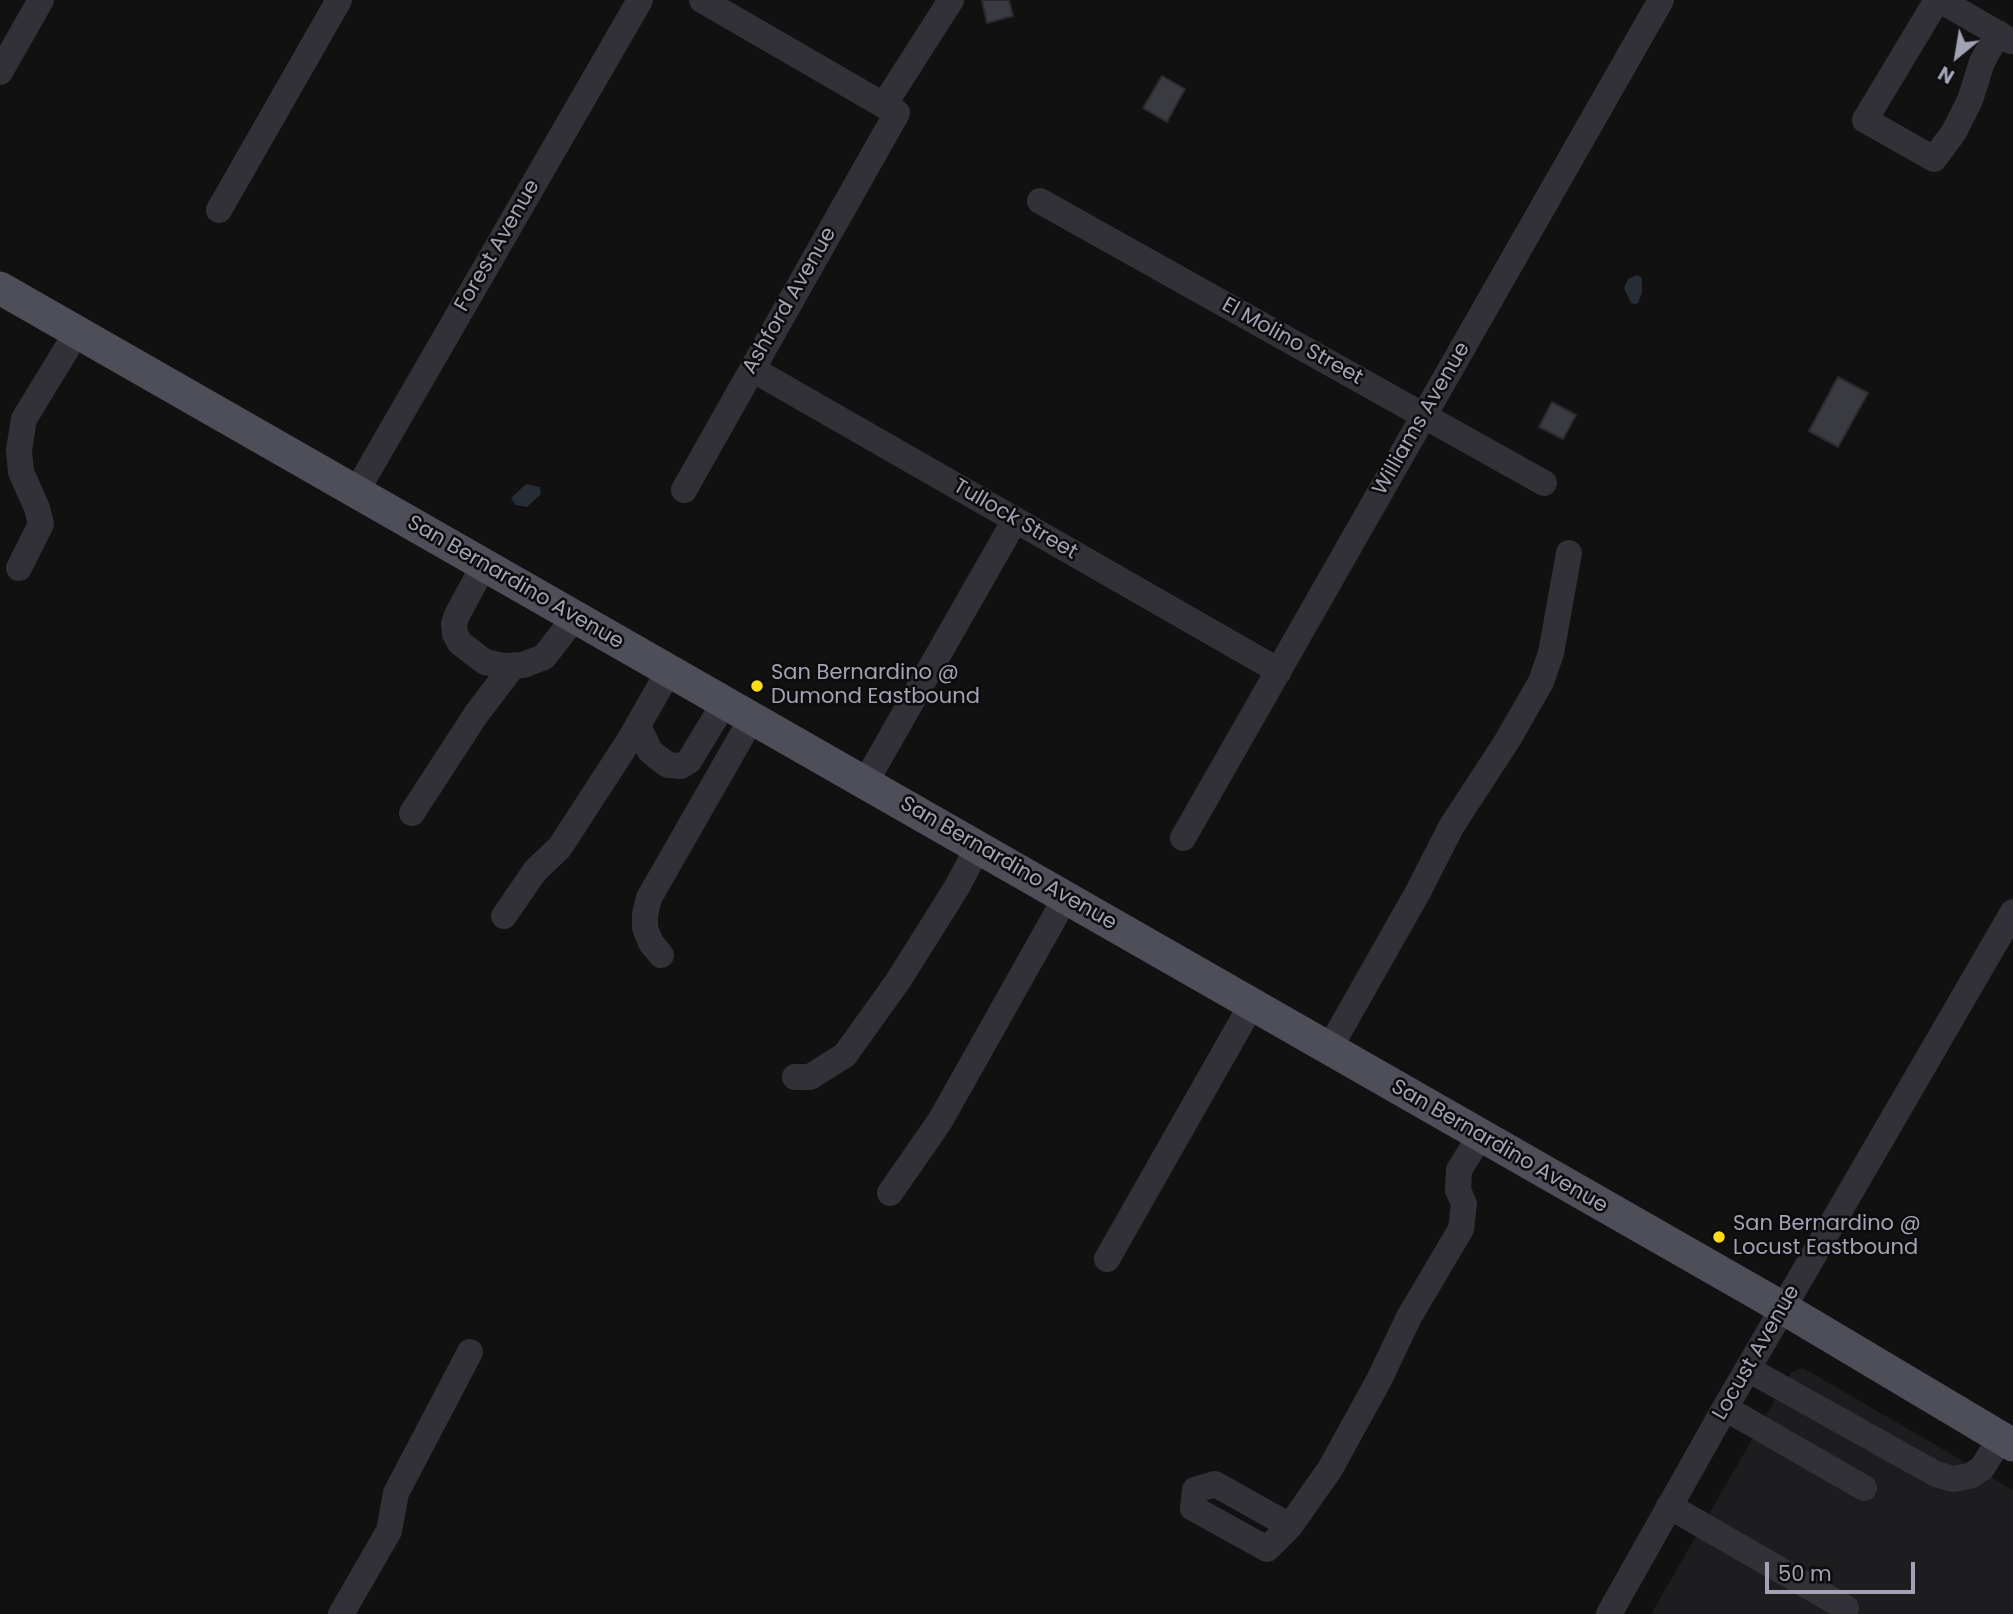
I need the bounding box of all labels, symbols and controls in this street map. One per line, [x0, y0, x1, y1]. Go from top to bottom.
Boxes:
north arrow [1922, 21, 1992, 91]
text: N [1933, 59, 1959, 90]
street label: Forest Avenue [450, 176, 546, 316]
street label: Ashford Avenue [738, 223, 842, 379]
street label: El Molino Street [1217, 293, 1367, 391]
street label: Williams Avenue [1368, 338, 1476, 500]
street label: Tullock Street [948, 474, 1082, 566]
street label: San Bernardino Avenue [402, 511, 628, 655]
place label: San Bernardino @ Dumond Eastbound [771, 661, 980, 711]
marker: San Bernardino @ Dumond Eastbound [749, 678, 765, 694]
street label: San Bernardino Avenue [895, 792, 1121, 936]
street label: San Bernardino Avenue [1386, 1075, 1612, 1219]
place label: San Bernardino @ Locust Eastbound [1733, 1212, 1921, 1262]
marker: San Bernardino @ Locust Eastbound [1711, 1229, 1727, 1245]
street label: Locust Avenue [1708, 1281, 1806, 1425]
scale bar [1768, 1548, 1918, 1592]
text: 50 m [1778, 1559, 1832, 1588]

